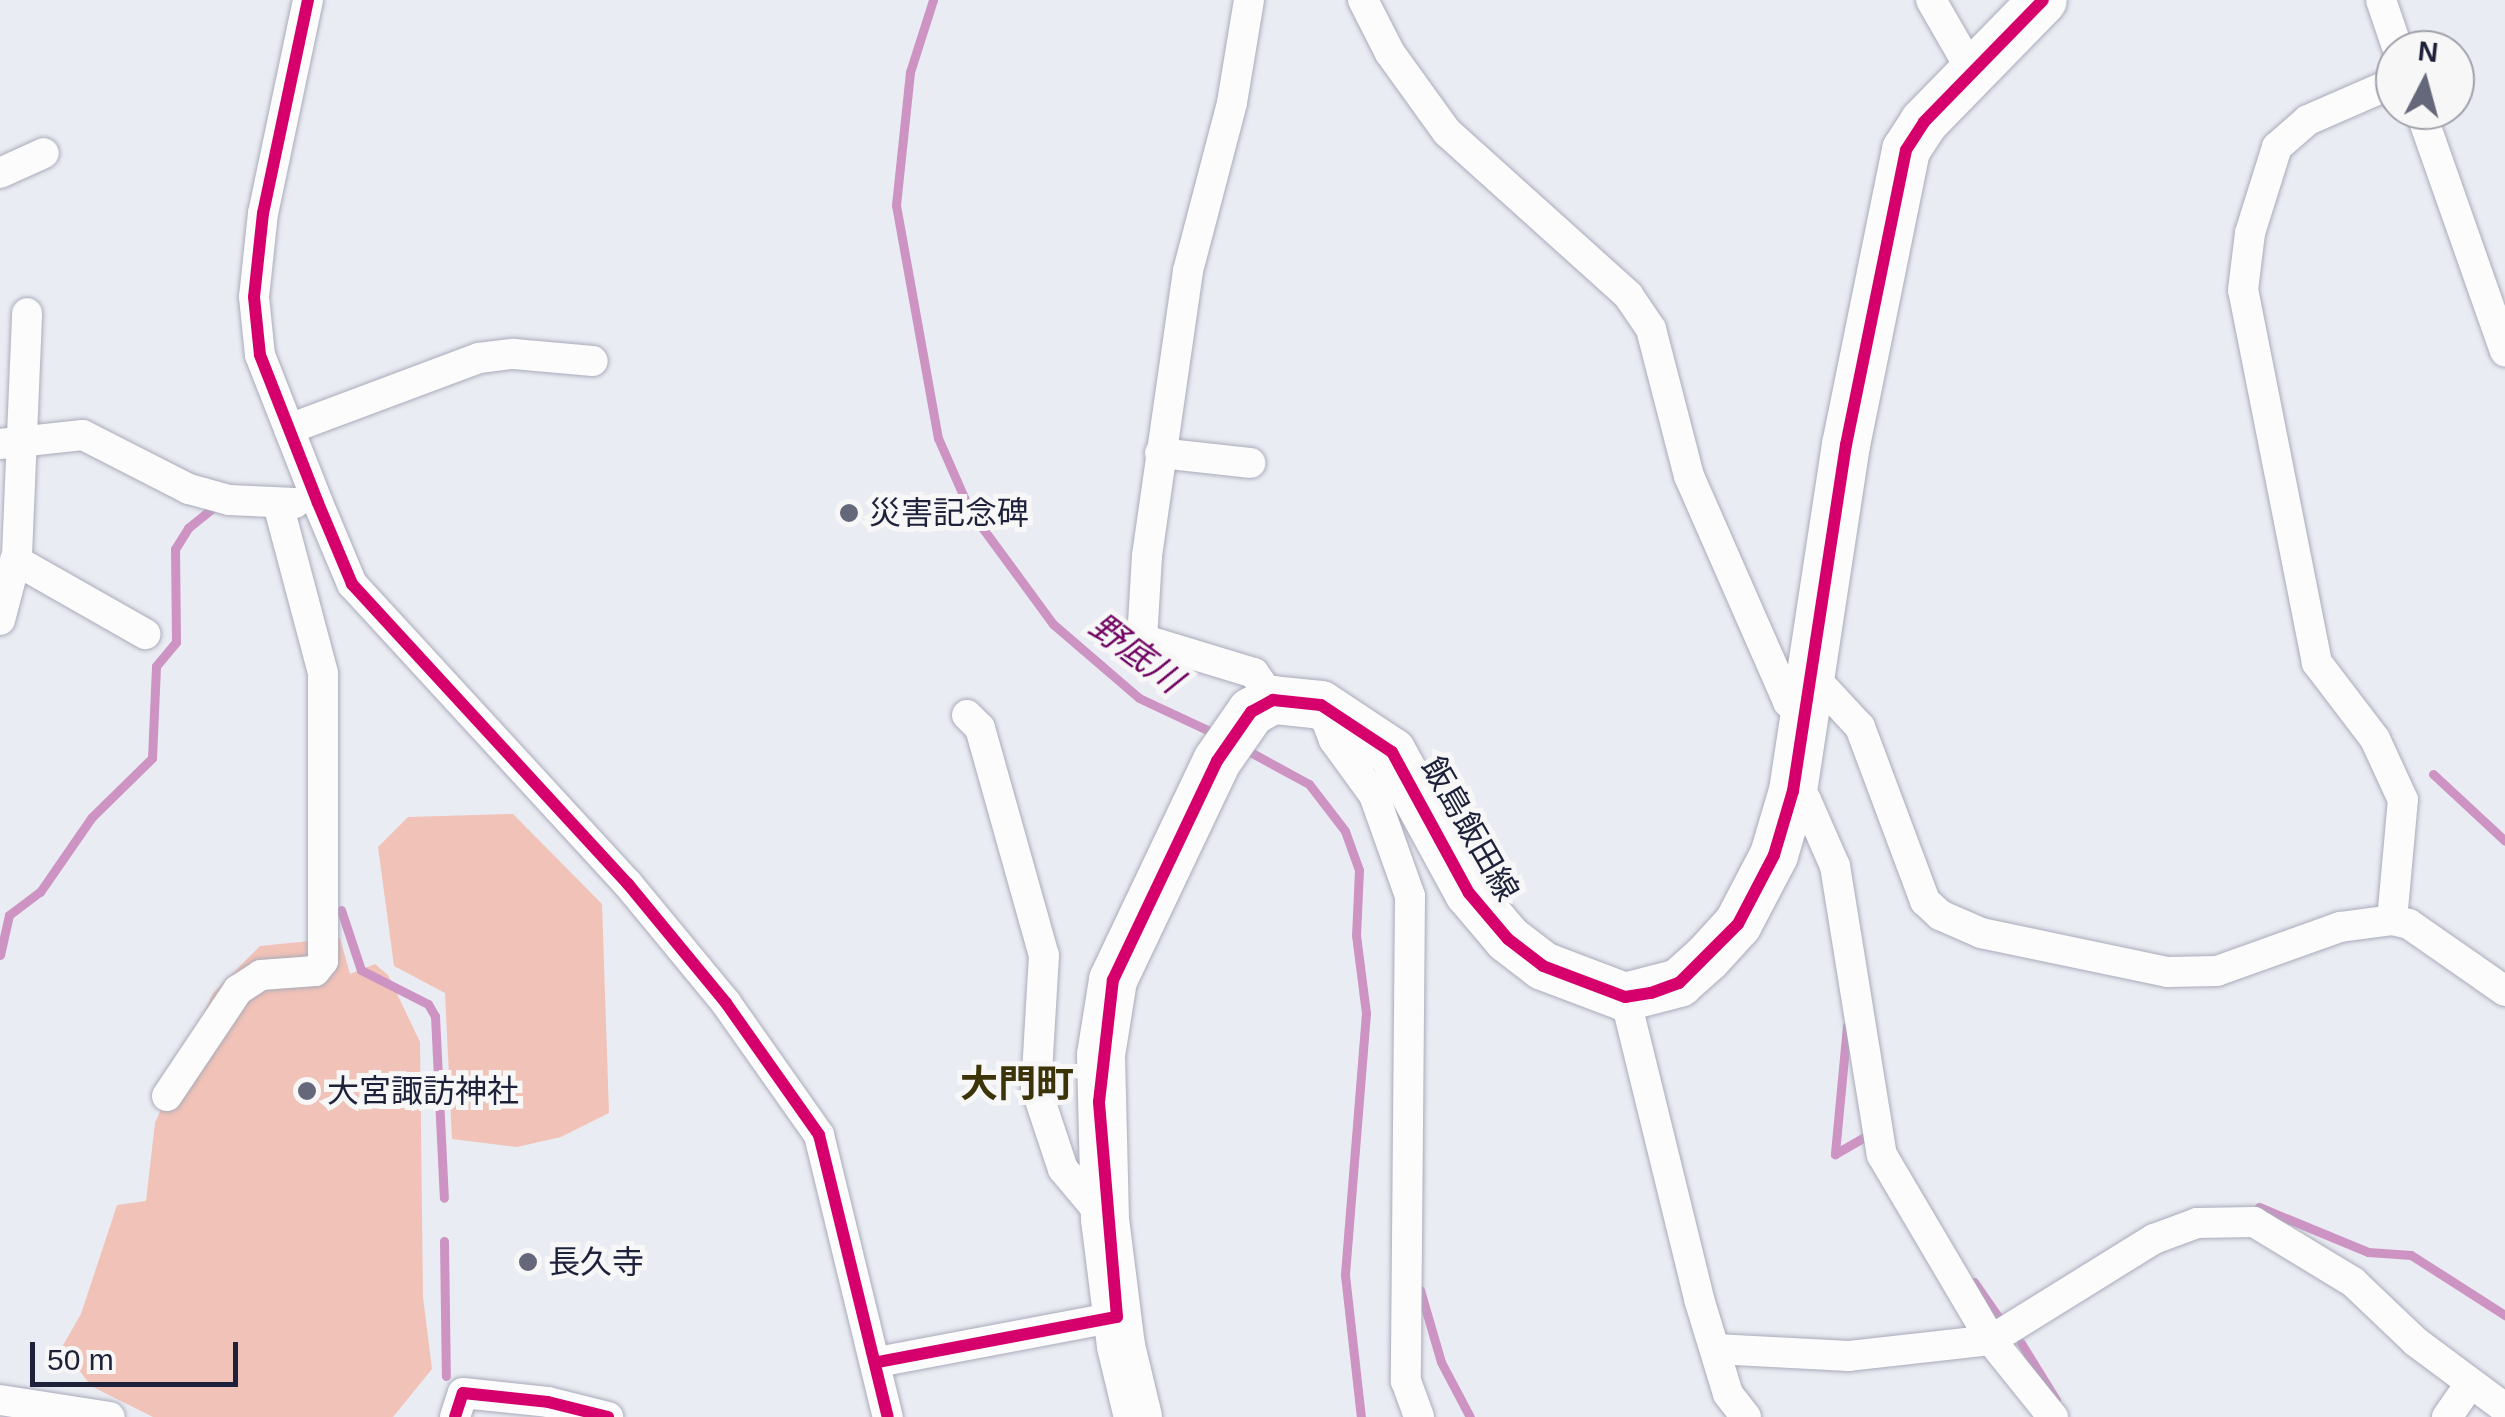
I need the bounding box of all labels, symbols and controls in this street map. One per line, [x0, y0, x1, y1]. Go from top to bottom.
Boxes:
north arrow [2375, 30, 2475, 130]
text: N [2416, 35, 2440, 68]
place label: 災害記念碑 [869, 494, 1029, 532]
marker: 災害記念碑 [838, 502, 860, 524]
water label: 野底川 [1081, 605, 1191, 701]
street label: 飯島飯田線 [1413, 750, 1527, 908]
district label: 大門町 [960, 1062, 1074, 1108]
place label: 大宮諏訪神社 [327, 1072, 519, 1110]
marker: 大宮諏訪神社 [296, 1080, 318, 1102]
place label: 長久寺 [548, 1243, 644, 1281]
marker: 長久寺 [517, 1251, 539, 1273]
scale bar [35, 1322, 242, 1384]
text: 50 m [47, 1343, 114, 1376]

